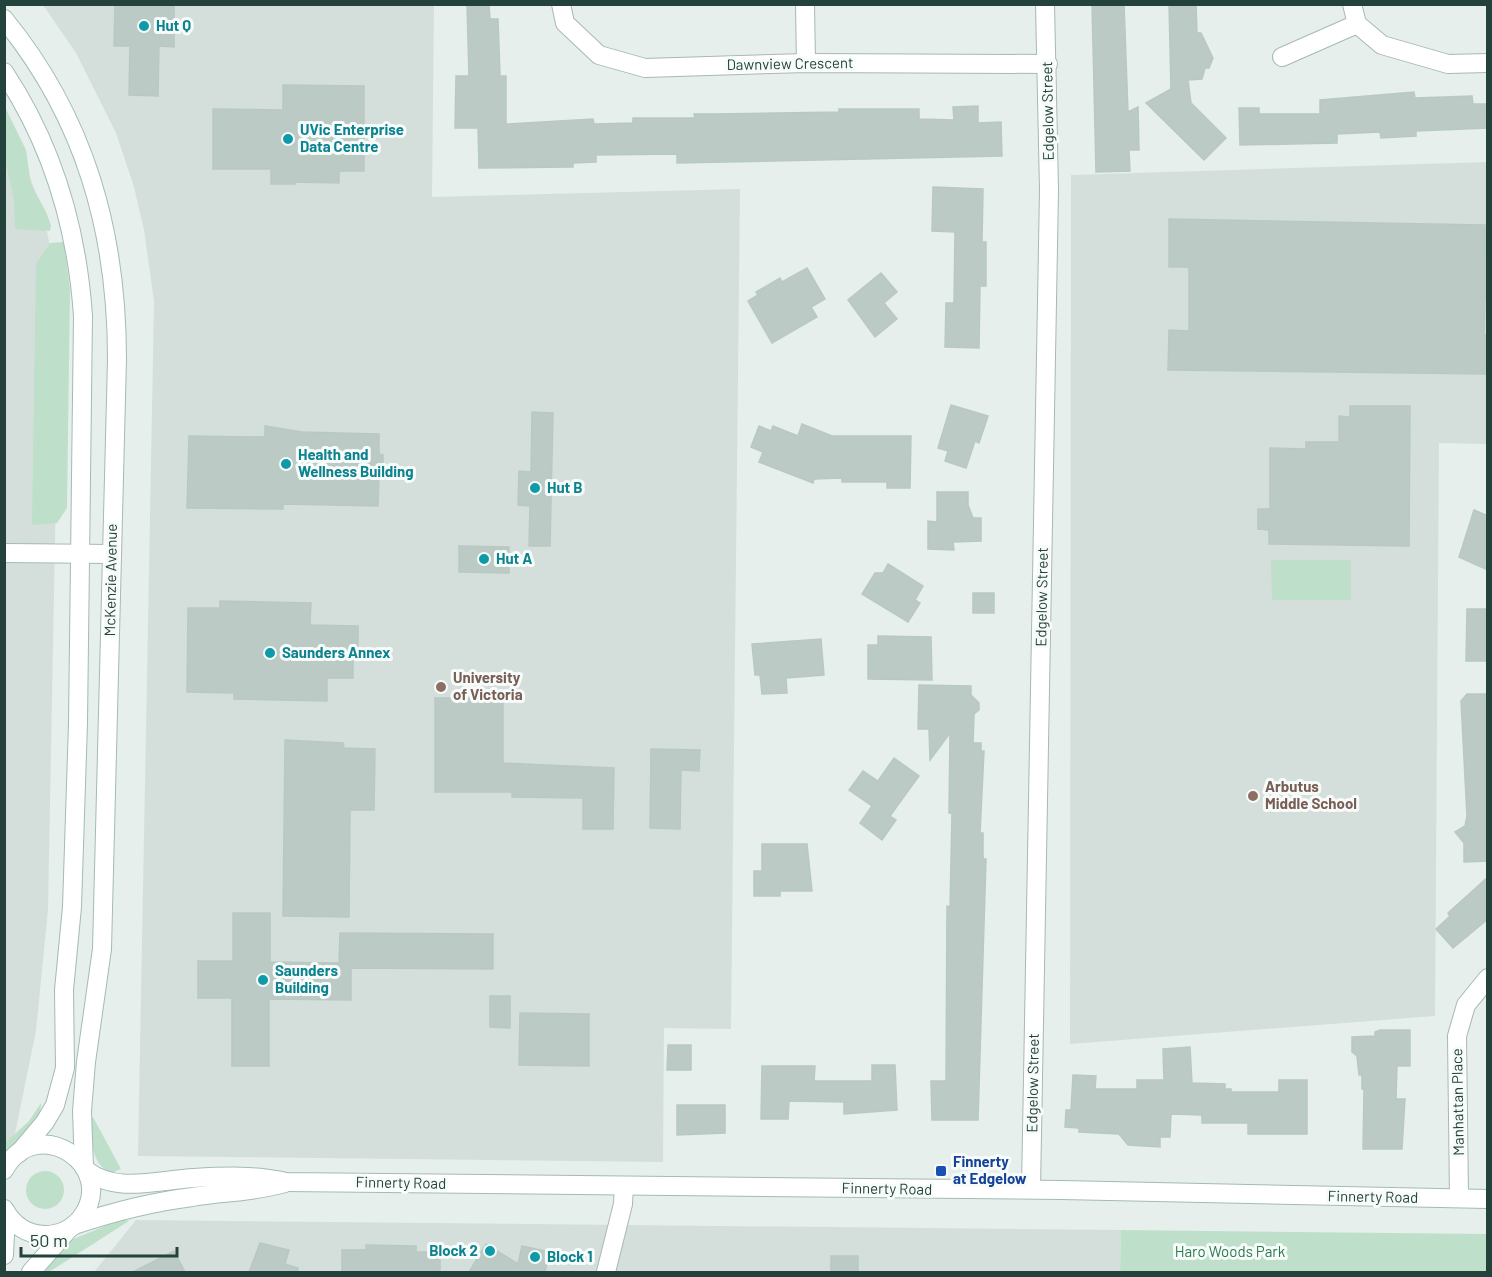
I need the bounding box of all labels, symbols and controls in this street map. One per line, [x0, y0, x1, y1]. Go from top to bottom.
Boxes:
place label: Hut Q [156, 16, 191, 34]
marker: Hut Q [137, 19, 151, 33]
street label: Dawnview Crescent [726, 53, 854, 73]
street label: Edgelow Street [1037, 61, 1057, 161]
place label: UVic Enterprise Data Centre [300, 120, 404, 155]
marker: UVic Enterprise Data Centre [281, 132, 295, 146]
place label: Health and Wellness Building [298, 445, 414, 480]
marker: Health and Wellness Building [279, 457, 293, 471]
place label: Hut B [547, 478, 583, 496]
marker: Hut B [528, 481, 542, 495]
street label: McKenzie Avenue [100, 523, 120, 636]
street label: Edgelow Street [1031, 547, 1051, 647]
place label: Hut A [496, 549, 532, 567]
marker: Hut A [477, 552, 491, 566]
place label: Saunders Annex [282, 643, 390, 661]
marker: Saunders Annex [263, 646, 277, 660]
place label: University of Victoria [453, 668, 523, 703]
marker: University of Victoria [434, 680, 448, 694]
place label: Arbutus Middle School [1265, 777, 1357, 812]
marker: Arbutus Middle School [1246, 789, 1260, 803]
place label: Saunders Building [275, 961, 338, 996]
marker: Saunders Building [256, 973, 270, 987]
street label: Edgelow Street [1022, 1033, 1042, 1133]
street label: Manhattan Place [1447, 1048, 1467, 1156]
place label: Finnerty at Edgelow [953, 1152, 1027, 1187]
marker: Finnerty at Edgelow [934, 1164, 948, 1178]
street label: Finnerty Road [356, 1172, 446, 1192]
street label: Finnerty Road [842, 1178, 932, 1198]
street label: Finnerty Road [1328, 1186, 1418, 1206]
scale bar [21, 1220, 177, 1258]
text: 50 m [30, 1229, 68, 1251]
place label: Block 2 [429, 1241, 478, 1259]
park label: Haro Woods Park [1175, 1242, 1286, 1260]
marker: Block 2 [483, 1244, 497, 1258]
place label: Block 1 [547, 1247, 593, 1265]
marker: Block 1 [528, 1250, 542, 1264]

